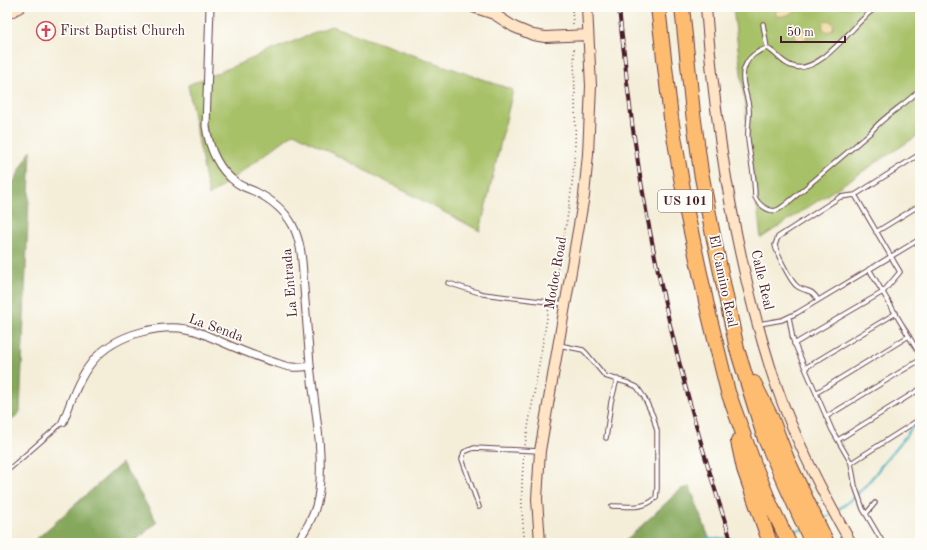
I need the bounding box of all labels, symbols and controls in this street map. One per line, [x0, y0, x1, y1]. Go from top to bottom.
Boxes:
scale bar [781, 18, 845, 44]
church icon: First Baptist Church [35, 20, 57, 42]
place label: First Baptist Church [60, 24, 186, 38]
text: 50 m [787, 26, 814, 39]
road number: US 101 [658, 190, 712, 212]
street label: El Camino Real [706, 234, 740, 329]
street label: Modoc Road [543, 235, 569, 311]
street label: La Entrada [280, 248, 300, 318]
street label: Calle Real [748, 249, 776, 312]
street label: La Senda [187, 312, 245, 344]

